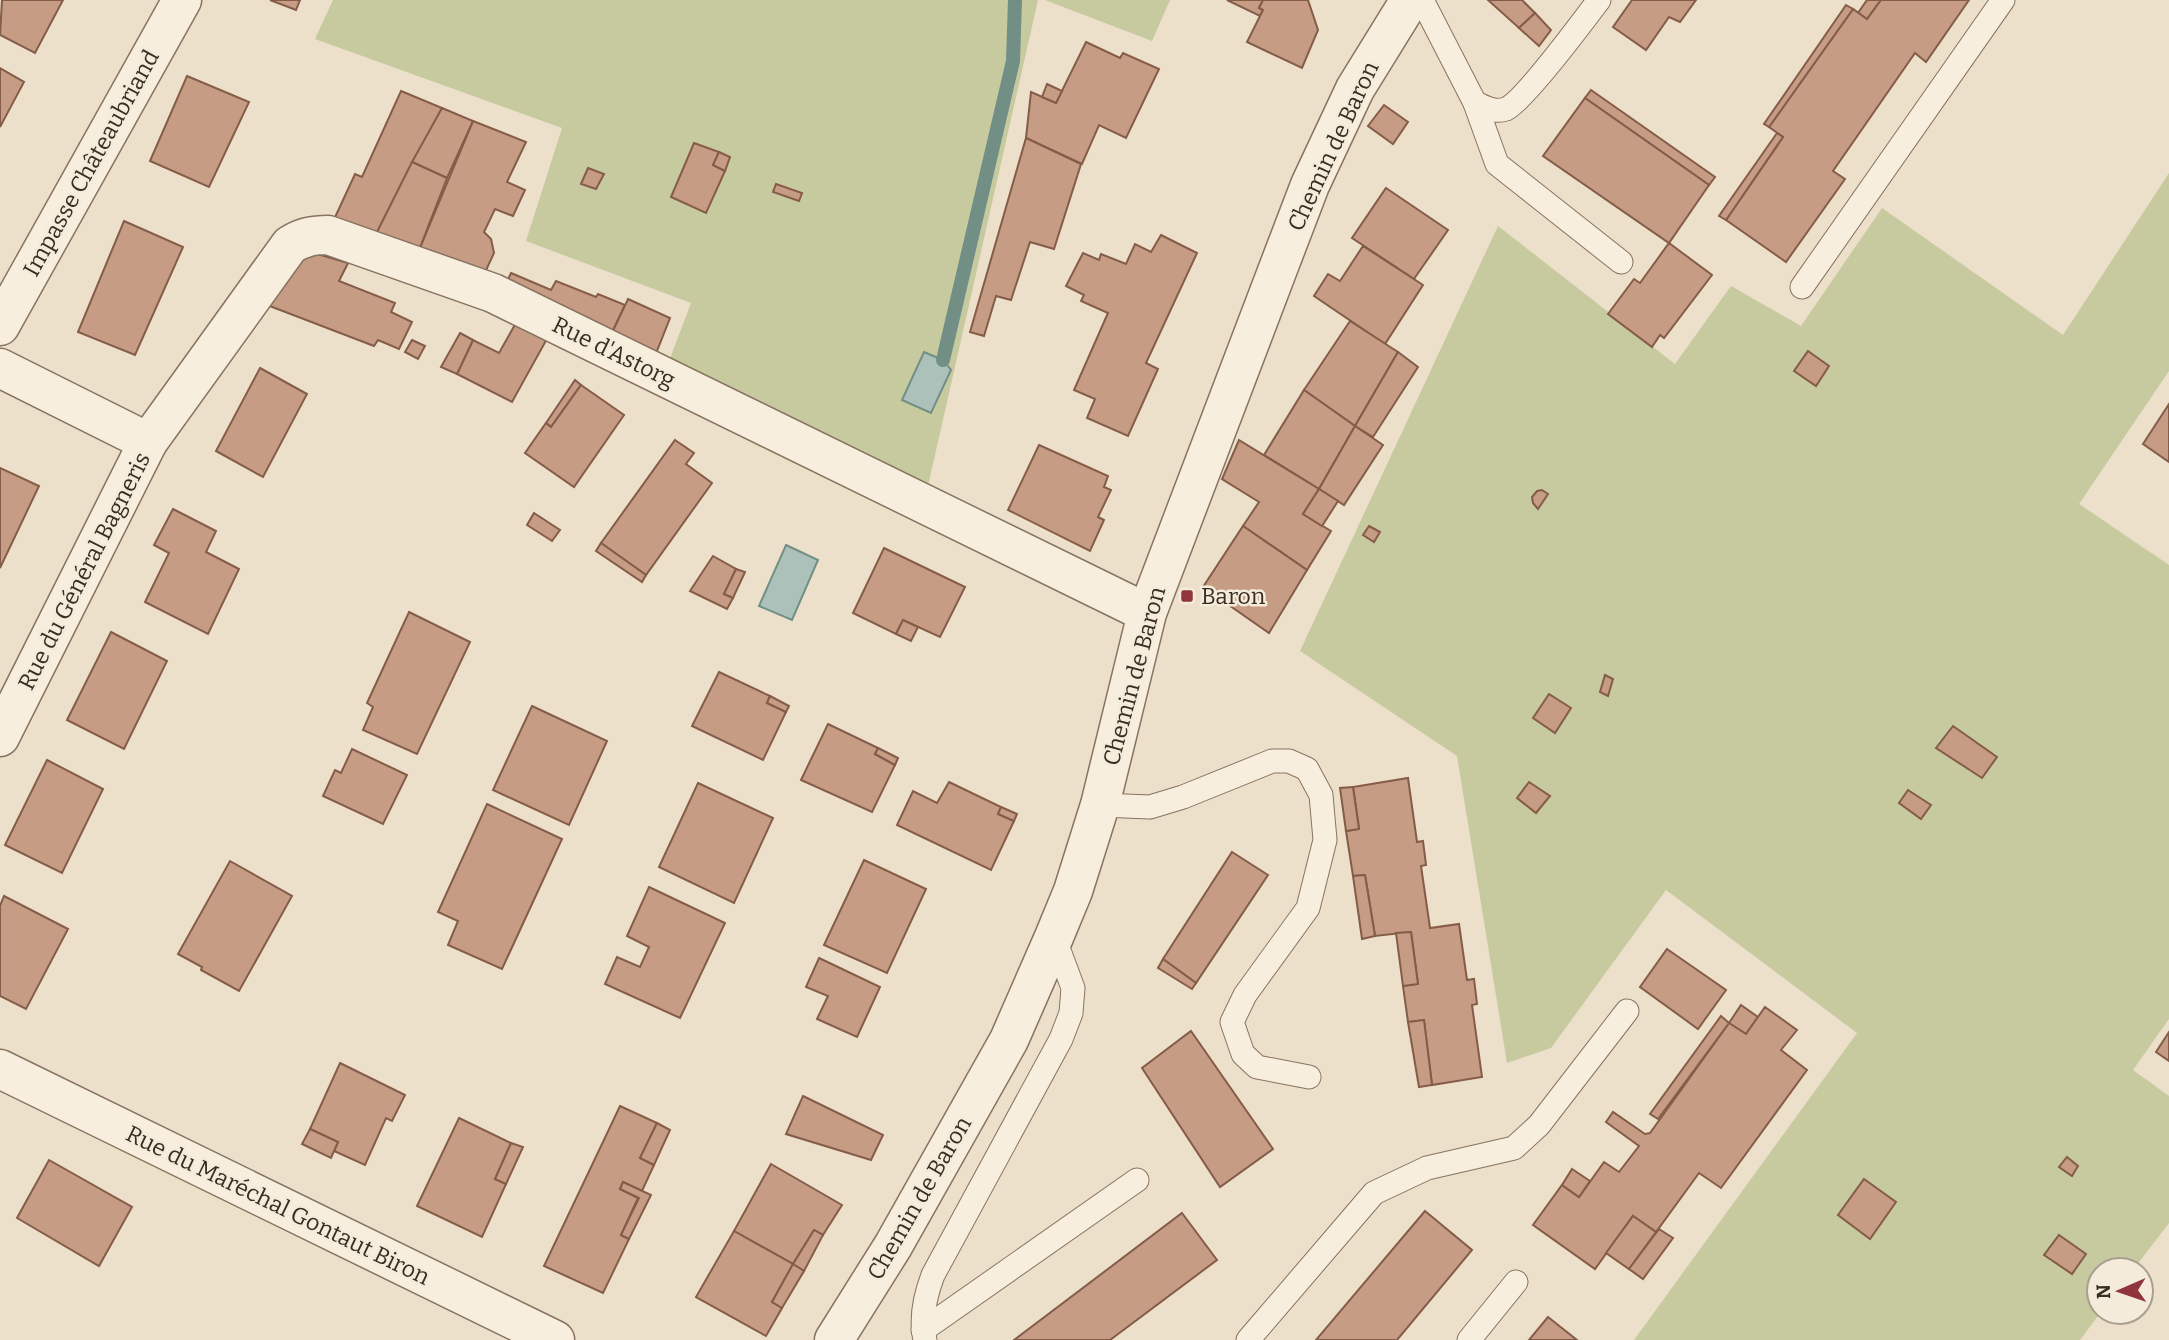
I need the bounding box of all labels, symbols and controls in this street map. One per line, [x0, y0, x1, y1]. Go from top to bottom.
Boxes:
street label: Impasse Châteaubriand [17, 45, 165, 281]
street label: Chemin de Baron [1281, 56, 1385, 235]
street label: Rue d'Astorg [548, 310, 680, 394]
street label: Rue du Général Bagneris [12, 448, 156, 694]
place label: Baron [1201, 582, 1266, 610]
street label: Chemin de Baron [1097, 583, 1171, 769]
marker: Baron [1179, 588, 1195, 604]
street label: Chemin de Baron [861, 1111, 977, 1285]
street label: Rue du Maréchal Gontaut Biron [122, 1119, 435, 1291]
north arrow [2085, 1256, 2155, 1326]
text: N [2092, 1284, 2115, 1299]

